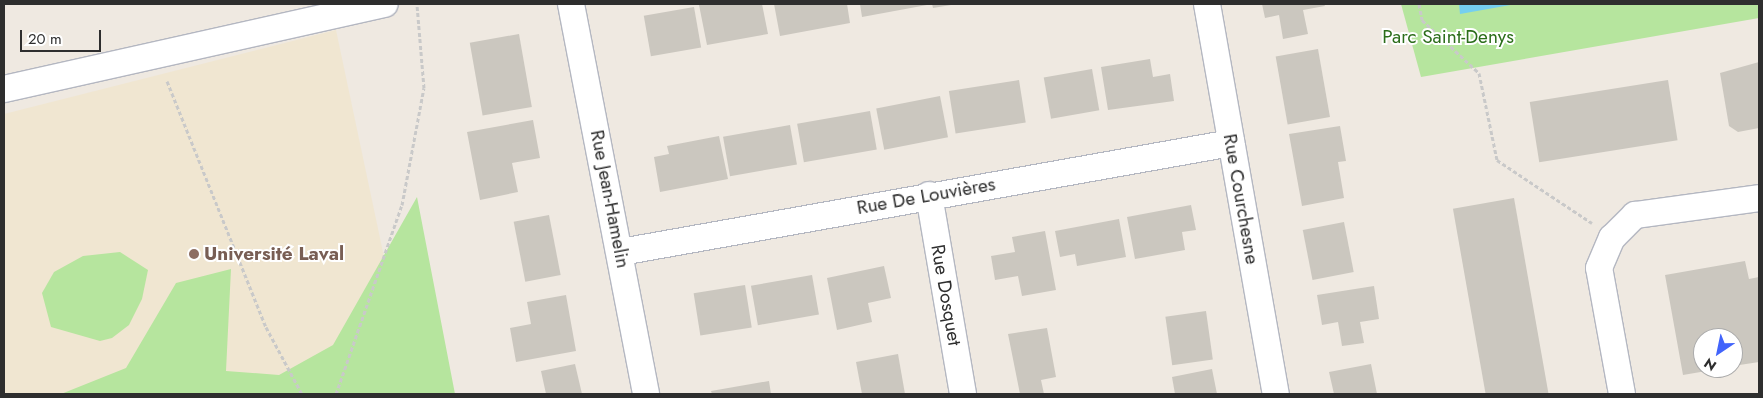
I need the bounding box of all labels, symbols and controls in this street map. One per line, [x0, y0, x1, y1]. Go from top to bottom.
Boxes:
scale bar [22, 20, 104, 52]
park label: Parc Saint-Denys [1382, 26, 1514, 48]
text: 20 m [28, 28, 62, 50]
street label: Rue Jean-Hamelin [585, 128, 635, 270]
street label: Rue Courchesne [1218, 132, 1264, 266]
street label: Rue De Louvières [855, 173, 997, 219]
place label: Université Laval [204, 243, 344, 265]
street label: Rue Dosquet [926, 243, 966, 347]
marker: Université Laval [188, 248, 200, 260]
north arrow [1693, 328, 1743, 378]
text: N [1700, 353, 1720, 376]

